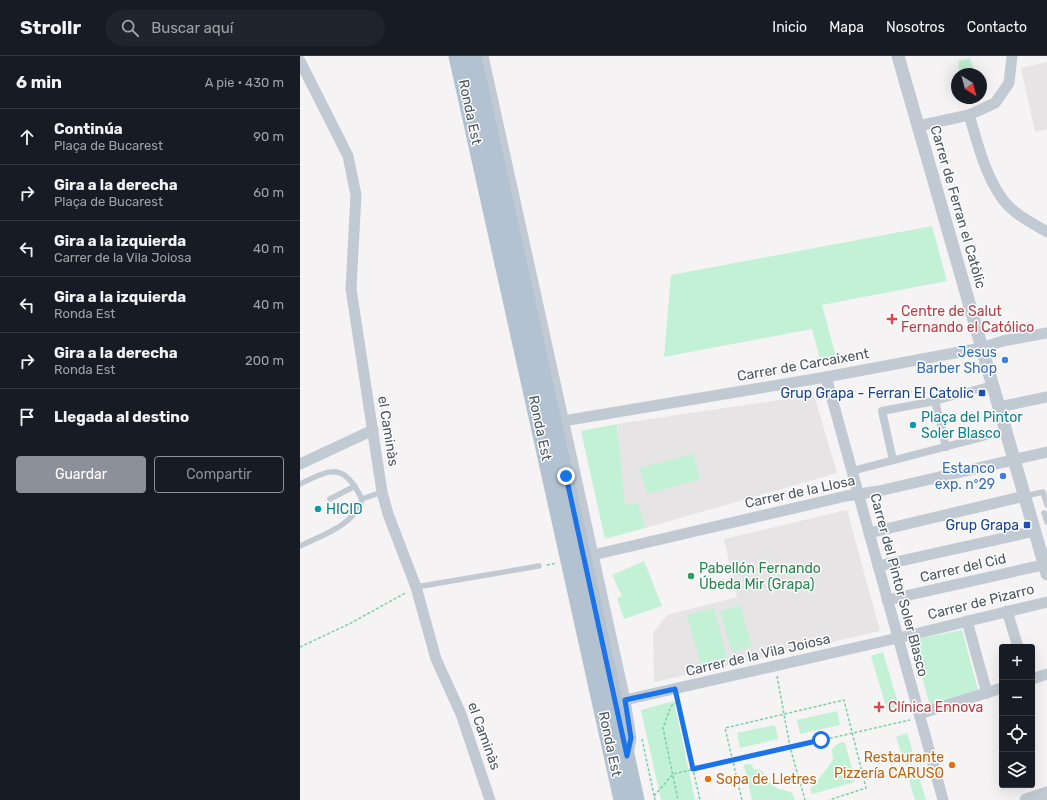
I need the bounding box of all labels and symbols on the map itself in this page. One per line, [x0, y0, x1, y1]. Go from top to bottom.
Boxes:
north arrow [951, 68, 987, 104]
street label: Ronda Est [455, 78, 485, 147]
street label: Carrer de Ferran el Catòlic [927, 123, 990, 291]
place label: Centre de Salut Fernando el Católico [901, 303, 1034, 336]
marker: Centre de Salut Fernando el Católico [886, 313, 898, 325]
place label: Jesus Barber Shop [916, 344, 997, 377]
street label: Carrer de Carcaixent [736, 345, 871, 385]
marker: Jesus Barber Shop [1000, 355, 1010, 365]
place label: Grup Grapa - Ferran El Catolic [780, 385, 974, 402]
marker: Grup Grapa - Ferran El Catolic [977, 388, 987, 398]
street label: Ronda Est [525, 394, 555, 463]
street label: el Caminàs [374, 395, 402, 467]
place label: Plaça del Pintor Soler Blasco [921, 409, 1023, 442]
marker: Plaça del Pintor Soler Blasco [908, 420, 918, 430]
place label: Estanco exp. nº29 [935, 460, 995, 493]
route end [557, 467, 575, 485]
marker: Estanco exp. nº29 [998, 471, 1008, 481]
street label: Carrer de la Llosa [743, 472, 857, 512]
street label: Carrer del Pintor Soler Blasco [866, 491, 932, 679]
place label: HICID [326, 501, 363, 518]
marker: HICID [313, 504, 323, 514]
place label: Grup Grapa [945, 517, 1019, 534]
marker: Grup Grapa [1022, 520, 1032, 530]
street label: Carrer del Cid [918, 550, 1008, 586]
place label: Pabellón Fernando Úbeda Mir (Grapa) [699, 560, 821, 593]
marker: Pabellón Fernando Úbeda Mir (Grapa) [686, 571, 696, 581]
street label: Carrer de Pizarro [926, 581, 1036, 623]
street label: Carrer de la Vila Joiosa [684, 630, 832, 680]
place label: Clínica Ennova [888, 699, 983, 716]
street label: el Caminàs [464, 700, 504, 772]
marker: Clínica Ennova [873, 701, 885, 713]
street label: Ronda Est [595, 710, 625, 779]
route start [812, 731, 830, 749]
place label: Restaurante Pizzería CARUSO [834, 749, 944, 782]
marker: Restaurante Pizzería CARUSO [947, 760, 957, 770]
place label: Sopa de Lletres [716, 771, 817, 788]
marker: Sopa de Lletres [703, 774, 713, 784]

